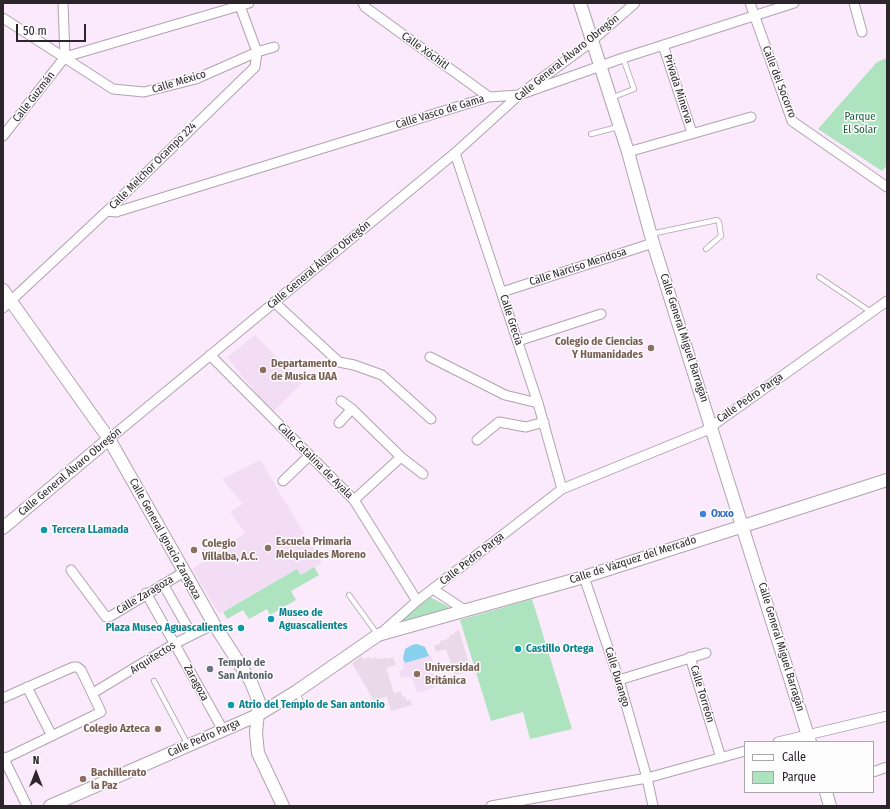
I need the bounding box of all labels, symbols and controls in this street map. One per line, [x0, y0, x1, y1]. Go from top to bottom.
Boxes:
street label: Calle General Álvaro Obregón [512, 12, 622, 104]
scale bar [18, 16, 88, 42]
text: 50 m [23, 24, 47, 38]
street label: Calle Xóchitl [399, 29, 451, 73]
street label: Calle del Socorro [759, 44, 799, 120]
street label: Privada Minerva [661, 53, 695, 125]
street label: Calle México [151, 68, 207, 96]
street label: Calle Guzmán [10, 69, 58, 125]
street label: Calle Vasco de Gama [394, 92, 486, 132]
park label: Parque El Solar [843, 110, 877, 136]
street label: Calle Melchor Ocampo 224 [107, 120, 199, 212]
street label: Calle General Álvaro Obregón [265, 218, 373, 312]
street label: Calle Narciso Mendosa [528, 245, 628, 289]
street label: Calle General Miguel Barragán [657, 272, 711, 404]
street label: Calle Grecia [497, 293, 525, 347]
place label: Colegio de Ciencias Y Humanidades [555, 335, 643, 361]
marker: Colegio de Ciencias Y Humanidades [646, 343, 656, 353]
place label: Departamento de Musica UAA [271, 357, 337, 383]
marker: Departamento de Musica UAA [258, 365, 268, 375]
street label: Calle Pedro Parga [714, 370, 786, 426]
street label: Calle Catalina de Ayala [274, 420, 356, 502]
street label: Calle General Álvaro Obregón [16, 425, 124, 519]
street label: Calle General Ignacio Zaragoza [126, 476, 204, 602]
place label: Oxxo [711, 507, 734, 521]
marker: Oxxo [698, 509, 708, 519]
place label: Tercera LLamada [52, 523, 129, 537]
marker: Tercera LLamada [39, 525, 49, 535]
street label: Calle Pedro Parga [437, 530, 507, 588]
street label: Calle de Vázquez del Mercado [568, 533, 698, 587]
place label: Escuela Primaria Melquiades Moreno [276, 535, 366, 561]
place label: Colegio Villalba, A.C. [202, 537, 258, 563]
marker: Escuela Primaria Melquiades Moreno [263, 543, 273, 553]
marker: Colegio Villalba, A.C. [189, 545, 199, 555]
street label: Calle Zaragoza [114, 573, 176, 617]
street label: Calle General Miguel Barragán [755, 581, 807, 713]
place label: Museo de Aguascalientes [279, 606, 348, 632]
marker: Museo de Aguascalientes [266, 614, 276, 624]
place label: Plaza Museo Aguascalientes [106, 621, 233, 635]
marker: Plaza Museo Aguascalientes [236, 623, 246, 633]
street label: Arquitectos [128, 639, 178, 677]
place label: Castillo Ortega [526, 642, 594, 656]
marker: Castillo Ortega [513, 644, 523, 654]
street label: Calle Durango [602, 645, 632, 709]
place label: Templo de San Antonio [218, 656, 273, 682]
place label: Universidad Británica [425, 661, 480, 687]
street label: Zaragoza [181, 663, 211, 703]
marker: Templo de San Antonio [205, 664, 215, 674]
street label: Calle Torreón [687, 664, 717, 724]
marker: Universidad Británica [412, 669, 422, 679]
place label: Atrio del Templo de San antonio [239, 698, 385, 712]
marker: Atrio del Templo de San antonio [226, 700, 236, 710]
street label: Calle Pedro Parga [166, 716, 242, 760]
place label: Colegio Azteca [84, 722, 150, 736]
marker: Colegio Azteca [153, 724, 163, 734]
legend [744, 741, 874, 793]
text: Calle [782, 750, 806, 764]
north arrow [16, 753, 56, 793]
text: N [33, 754, 39, 767]
place label: Bachillerato la Paz [91, 766, 146, 792]
text: Parque [782, 770, 816, 784]
marker: Bachillerato la Paz [78, 774, 88, 784]

